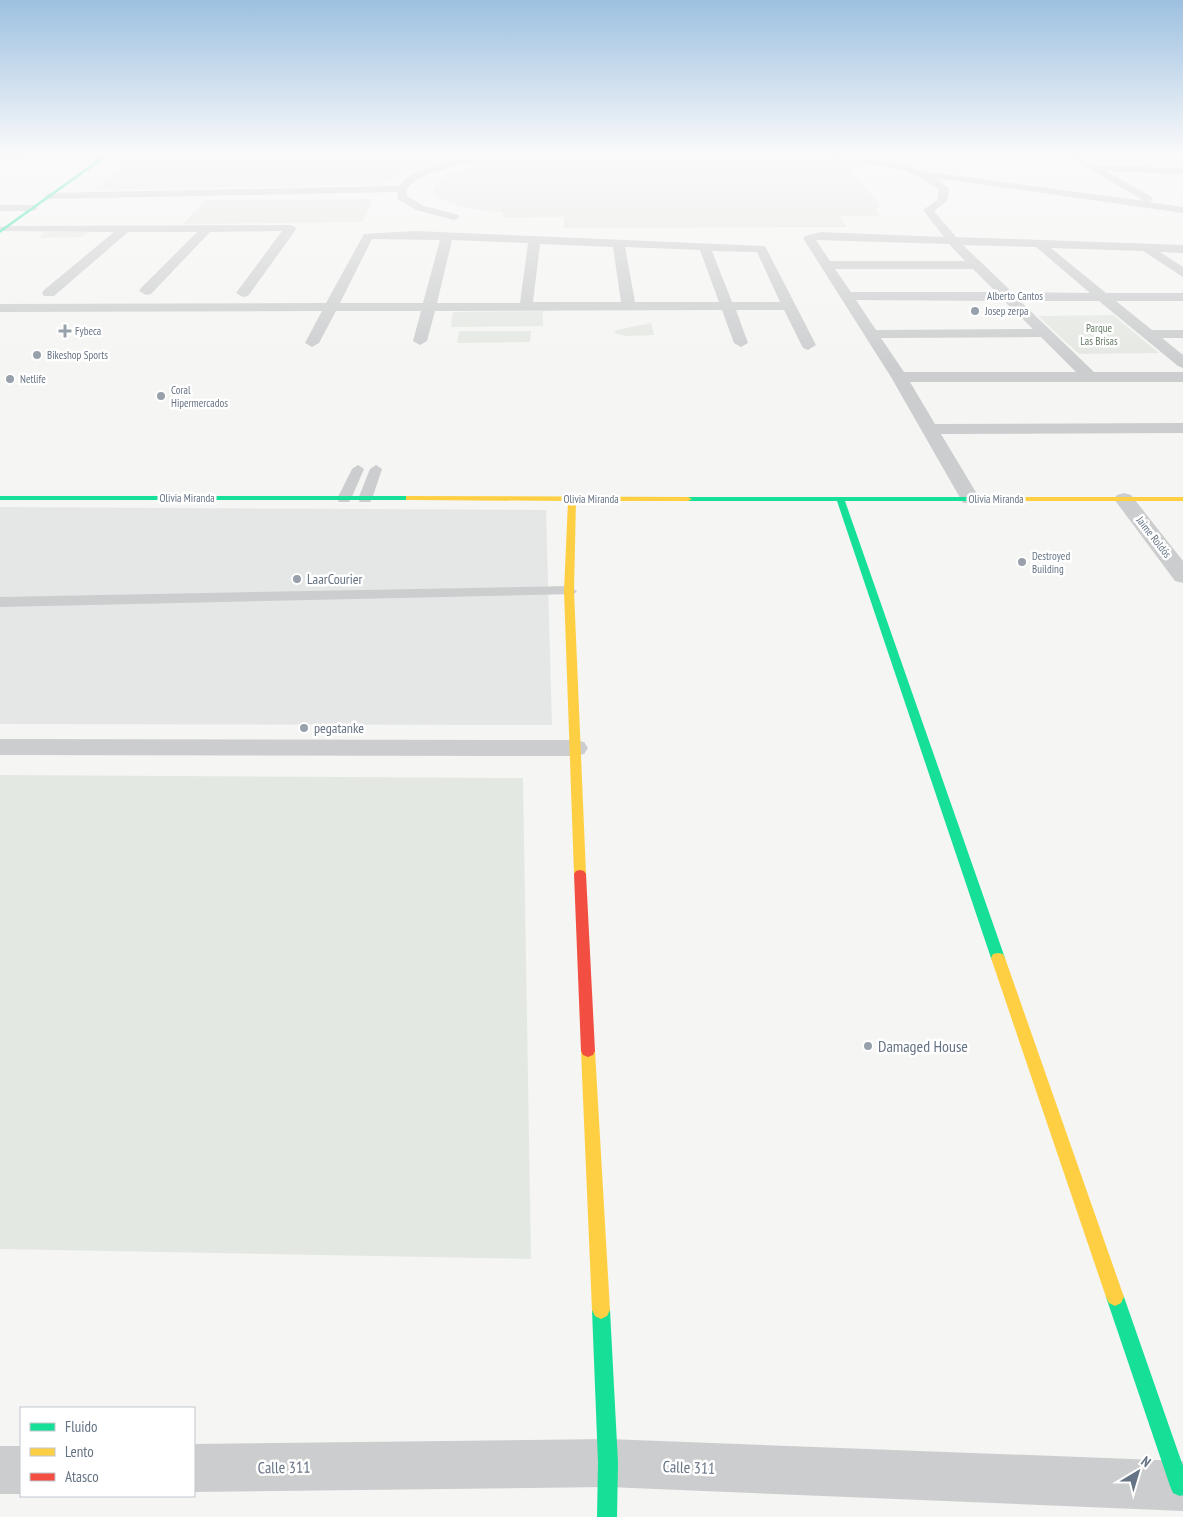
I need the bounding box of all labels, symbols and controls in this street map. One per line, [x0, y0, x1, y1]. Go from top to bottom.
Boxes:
street label: Alberto Cantos [987, 289, 1043, 303]
place label: Josep zerpa [984, 304, 1028, 318]
marker: Josep zerpa [969, 305, 981, 317]
park label: Parque Las Brisas [1080, 321, 1118, 348]
place label: Fybeca [75, 324, 101, 338]
marker: Fybeca [59, 325, 71, 337]
place label: Bikeshop Sports [47, 348, 108, 362]
marker: Bikeshop Sports [31, 349, 43, 361]
place label: Netlife [20, 372, 46, 386]
marker: Netlife [4, 373, 16, 385]
place label: Coral Hipermercados [171, 383, 228, 410]
marker: Coral Hipermercados [155, 390, 167, 402]
street label: Olivia Miranda [159, 491, 215, 505]
street label: Olivia Miranda [563, 492, 619, 506]
street label: Olivia Miranda [968, 492, 1024, 506]
street label: Jaime Roldós [1133, 513, 1175, 561]
place label: Destroyed Building [1032, 549, 1070, 576]
marker: Destroyed Building [1016, 556, 1028, 568]
place label: LaarCourier [307, 570, 362, 588]
marker: LaarCourier [291, 573, 303, 585]
place label: pegatanke [314, 719, 364, 737]
marker: pegatanke [298, 722, 310, 734]
place label: Damaged House [878, 1036, 968, 1056]
marker: Damaged House [862, 1040, 874, 1052]
legend [20, 1407, 195, 1497]
text: Fluido [65, 1417, 97, 1436]
text: Lento [65, 1442, 94, 1461]
north arrow [1113, 1447, 1163, 1497]
text: N [1137, 1452, 1155, 1471]
street label: Calle 311 [662, 1456, 716, 1478]
street label: Calle 311 [258, 1457, 310, 1477]
text: Atasco [65, 1467, 99, 1486]

